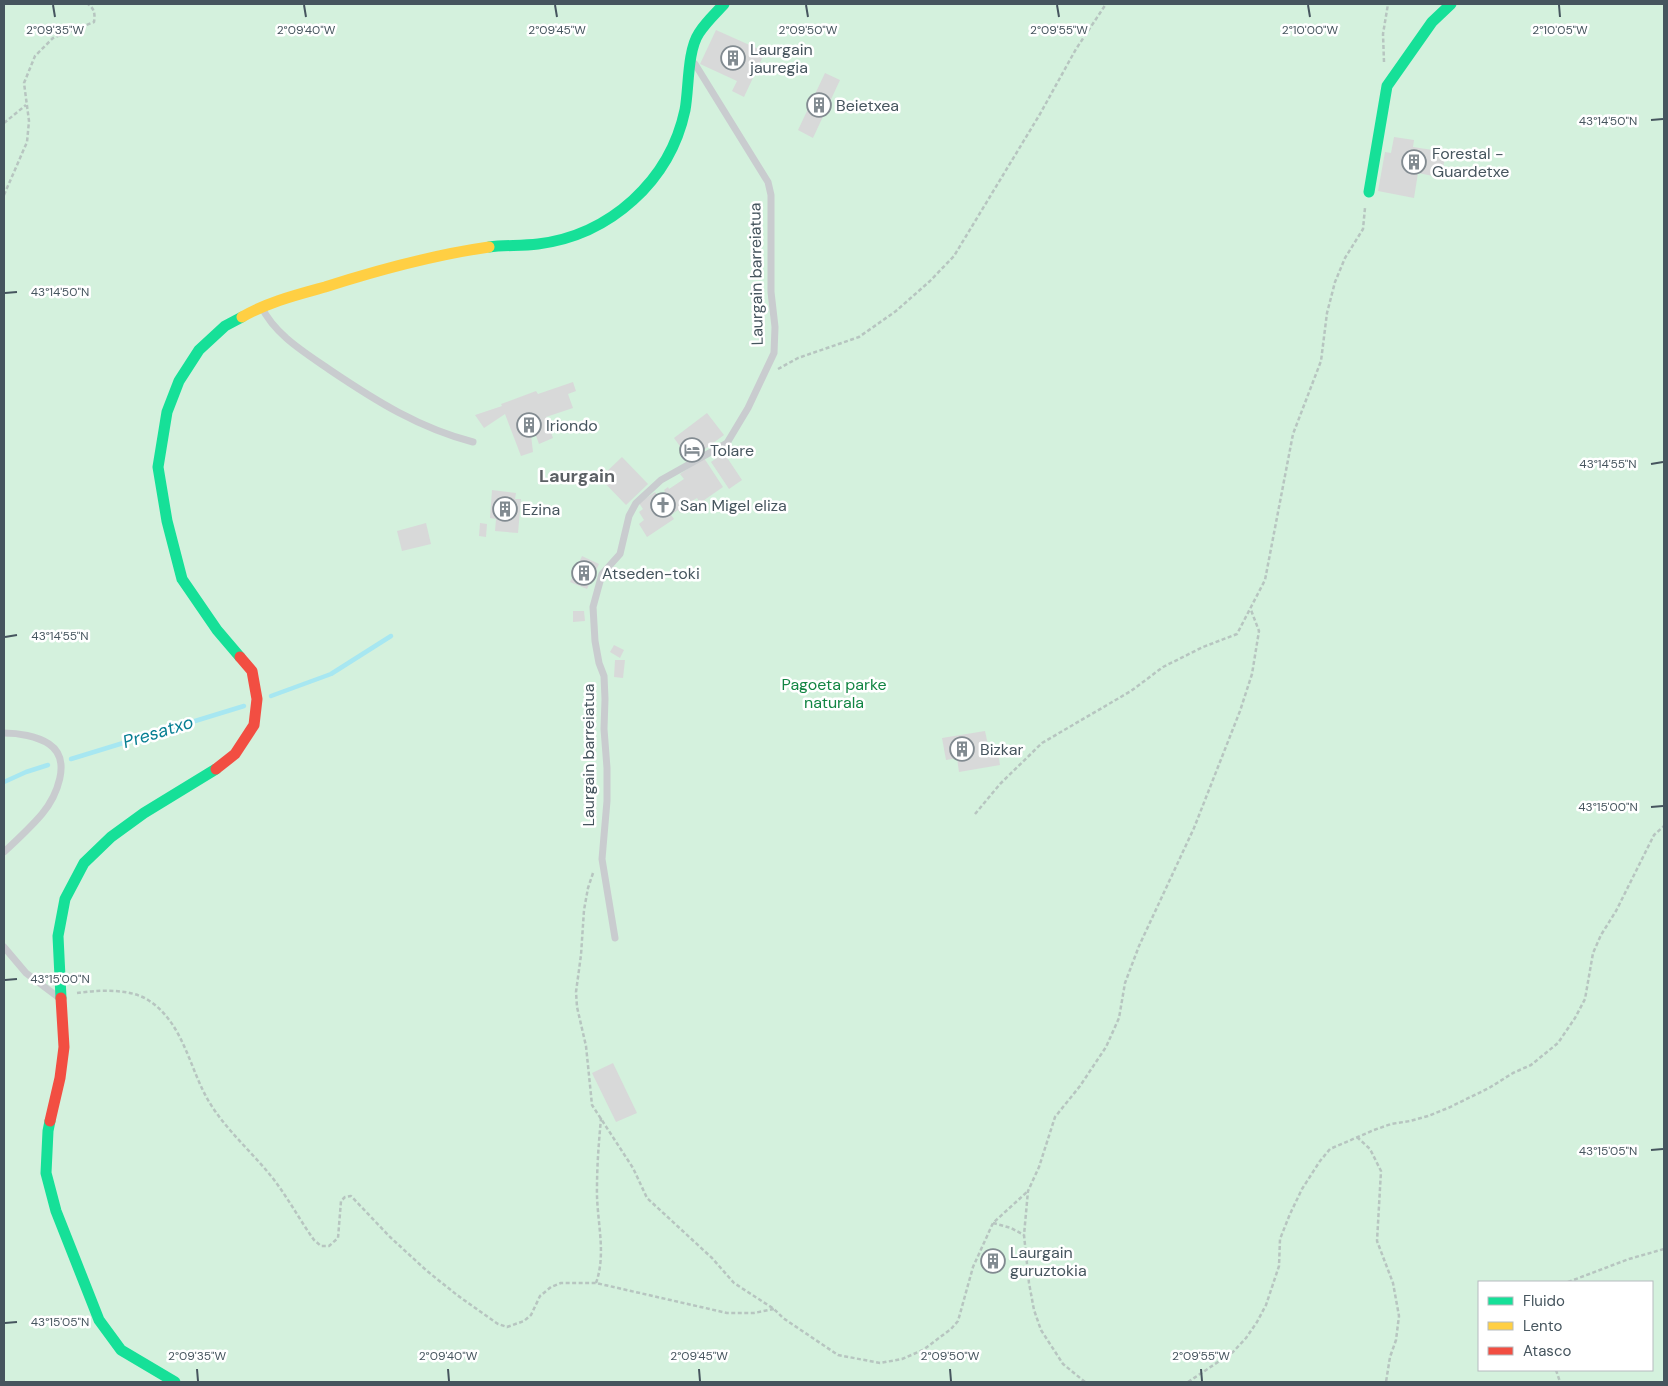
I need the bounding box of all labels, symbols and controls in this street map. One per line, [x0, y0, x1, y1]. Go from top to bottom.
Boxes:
text: 2°09'35"W [26, 22, 84, 38]
text: 2°09'40"W [277, 22, 336, 38]
text: 2°09'45"W [528, 22, 586, 38]
text: 2°09'50"W [779, 22, 838, 38]
text: 2°09'55"W [1030, 22, 1088, 38]
text: 2°10'00"W [1282, 22, 1339, 38]
text: 2°10'05"W [1532, 22, 1588, 38]
place label: Laurgain jauregia [749, 39, 813, 78]
building icon: Laurgain jauregia [720, 45, 746, 71]
building icon: Beietxea [806, 92, 832, 118]
place label: Beietxea [836, 95, 899, 116]
text: 43°14'50"N [1579, 113, 1637, 129]
place label: Forestal - Guardetxe [1432, 143, 1509, 182]
building icon: Forestal - Guardetxe [1401, 149, 1427, 175]
street label: Laurgain barreiatua [744, 202, 768, 346]
text: 43°14'50"N [31, 284, 89, 300]
building icon: Iriondo [516, 412, 542, 438]
place label: Iriondo [546, 415, 598, 436]
hotel icon: Tolare [679, 437, 705, 463]
place label: Tolare [710, 440, 754, 461]
text: 43°14'55"N [1579, 456, 1637, 472]
district label: Laurgain [539, 464, 615, 488]
church icon: San Migel eliza [650, 492, 676, 518]
place label: San Migel eliza [680, 495, 787, 516]
building icon: Ezina [492, 496, 518, 522]
place label: Ezina [522, 499, 560, 520]
building icon: Atseden-toki [571, 560, 597, 586]
place label: Atseden-toki [602, 563, 700, 584]
text: 43°14'55"N [31, 628, 89, 644]
park label: Pagoeta parke naturala [782, 674, 886, 713]
street label: Laurgain barreiatua [578, 684, 599, 826]
water label: Presatxo [120, 710, 196, 754]
building icon: Bizkar [949, 736, 975, 762]
place label: Bizkar [980, 739, 1024, 760]
text: 43°15'00"N [1578, 799, 1638, 815]
text: 43°15'00"N [30, 971, 90, 987]
text: 43°15'05"N [1579, 1143, 1637, 1159]
place label: Laurgain guruztokia [1010, 1242, 1087, 1281]
building icon: Laurgain guruztokia [980, 1248, 1006, 1274]
legend [1478, 1281, 1653, 1371]
text: Fluido [1523, 1291, 1565, 1311]
text: 43°15'05"N [31, 1314, 89, 1330]
text: Lento [1523, 1316, 1562, 1336]
text: Atasco [1523, 1341, 1571, 1361]
text: 2°09'35"W [168, 1348, 226, 1364]
text: 2°09'40"W [419, 1348, 478, 1364]
text: 2°09'45"W [670, 1348, 728, 1364]
text: 2°09'50"W [921, 1348, 980, 1364]
text: 2°09'55"W [1172, 1348, 1230, 1364]

